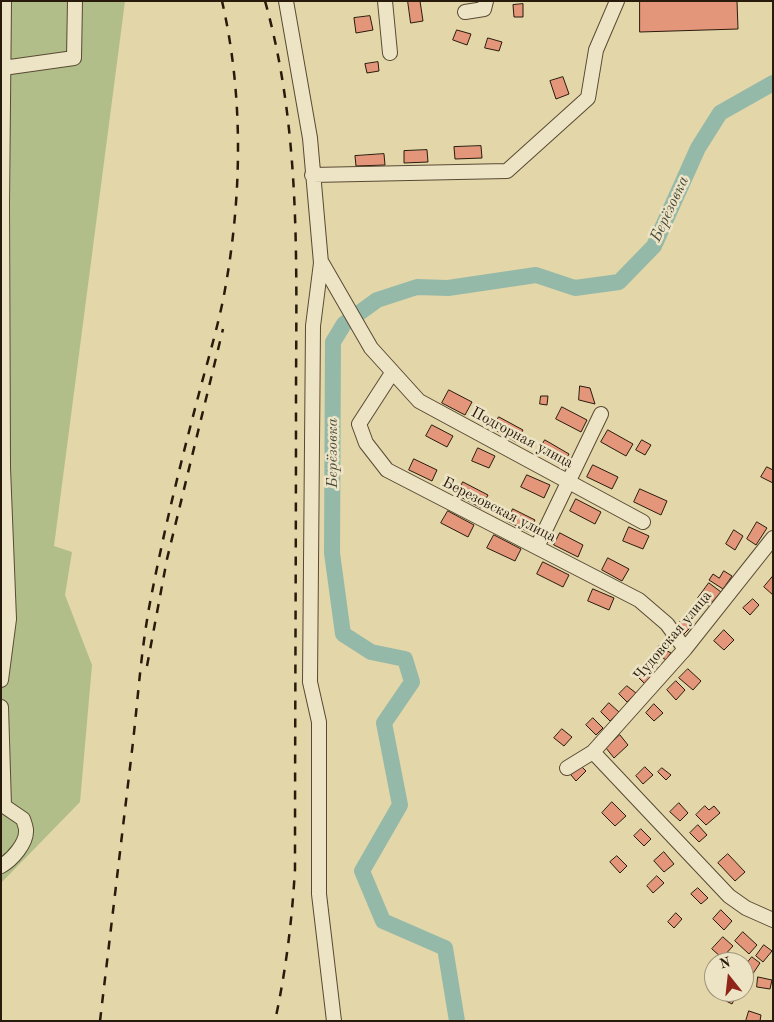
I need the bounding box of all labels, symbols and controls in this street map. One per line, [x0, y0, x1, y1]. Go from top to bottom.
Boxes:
water label: Берёзовка [646, 173, 694, 245]
street label: Подгорная улица [468, 403, 576, 473]
water label: Берёзовка [323, 418, 343, 488]
street label: Березовская улица [439, 474, 559, 546]
street label: Чудовская улица [630, 587, 716, 685]
north arrow [704, 952, 754, 1002]
text: N [718, 955, 732, 972]

